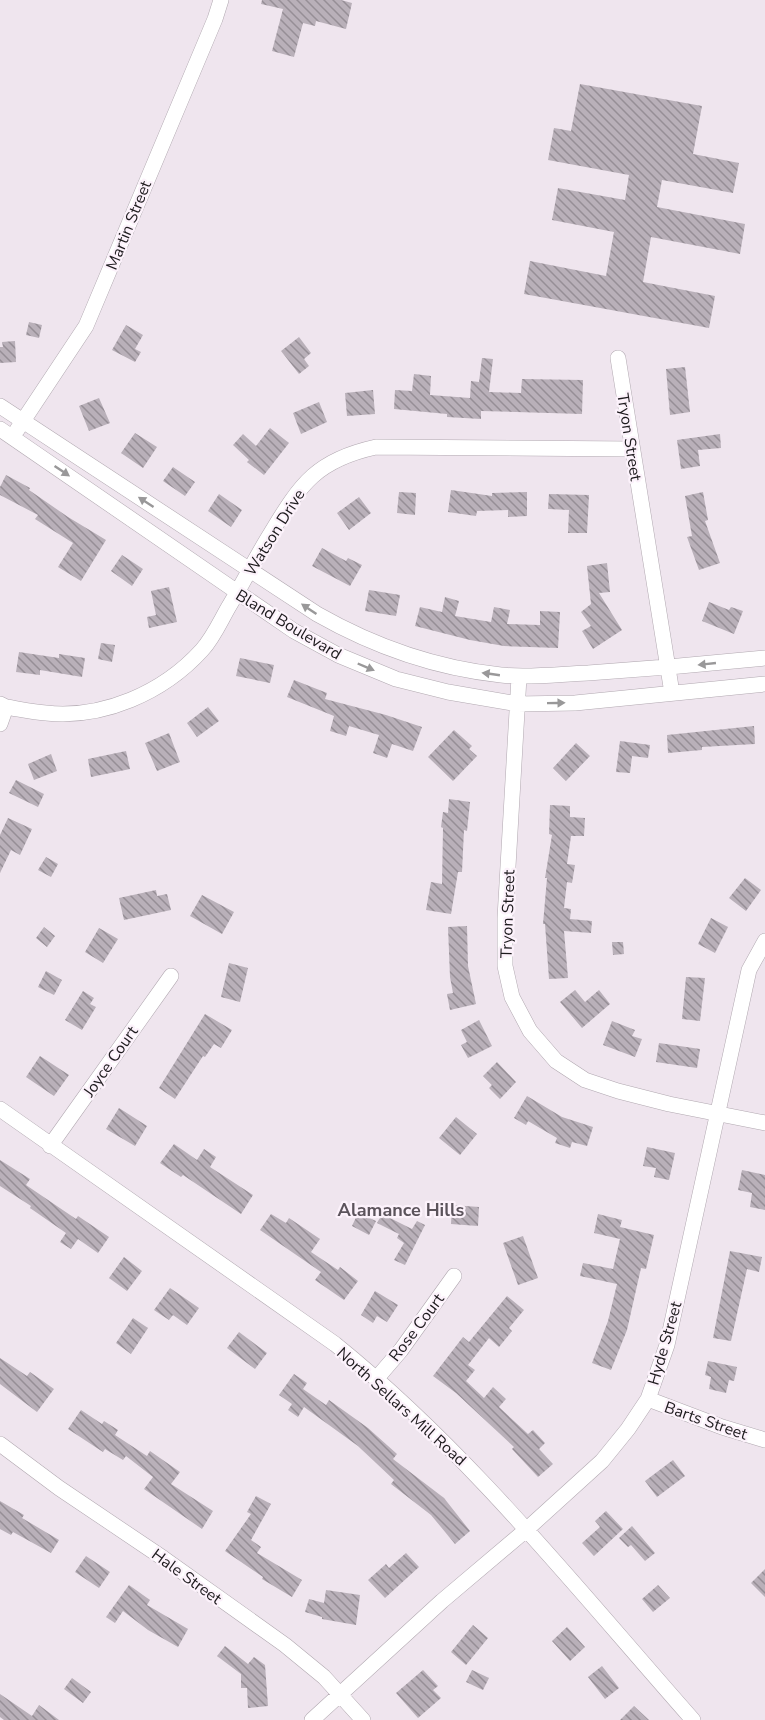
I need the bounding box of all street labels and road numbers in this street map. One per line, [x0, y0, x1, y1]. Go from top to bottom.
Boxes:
street label: Martin Street [101, 177, 157, 273]
street label: Tryon Street [611, 392, 647, 483]
street label: Watson Drive [239, 485, 310, 580]
street label: Bland Boulevard [231, 585, 346, 665]
street label: Tryon Street [495, 869, 521, 959]
street label: Joyce Court [78, 1021, 144, 1102]
street label: Rose Court [384, 1289, 450, 1366]
street label: Hyde Street [643, 1299, 687, 1388]
street label: North Sellars Mill Road [332, 1342, 471, 1471]
street label: Barts Street [661, 1396, 751, 1446]
street label: Hale Street [147, 1544, 226, 1610]

